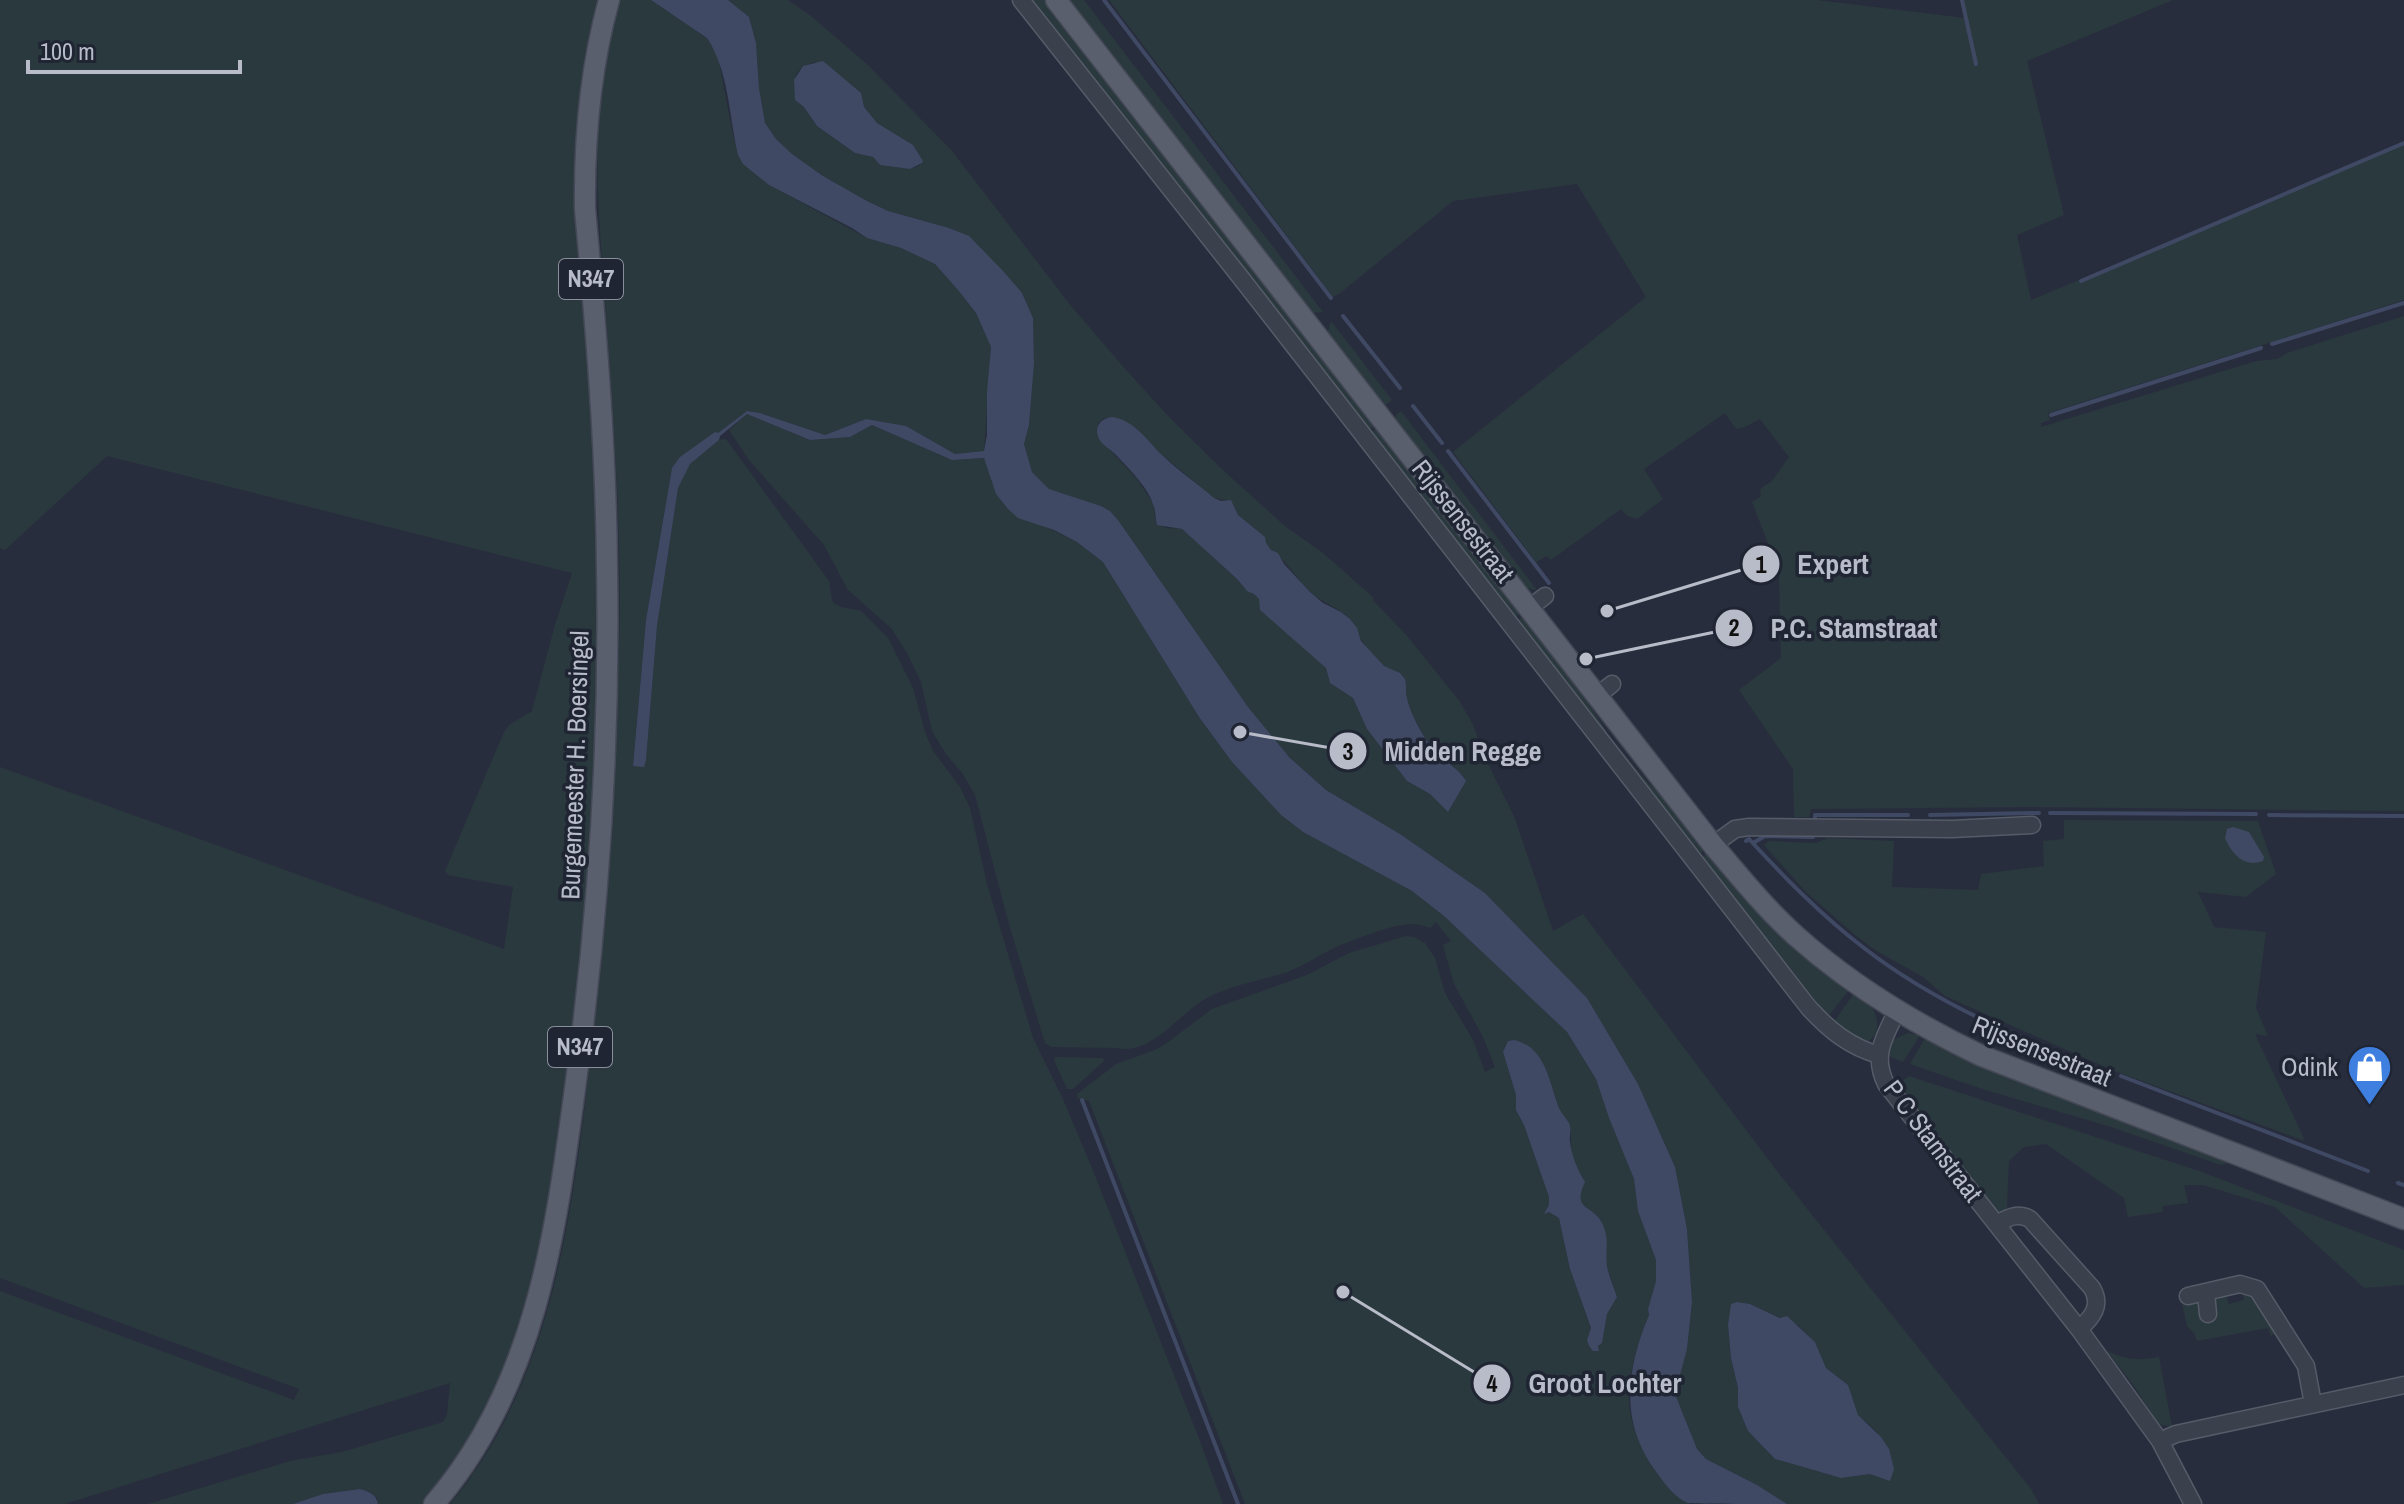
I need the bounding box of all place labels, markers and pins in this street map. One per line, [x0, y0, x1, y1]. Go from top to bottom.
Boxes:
callout: Expert [1741, 538, 1884, 590]
callout: P.C. Stamstraat [1714, 602, 1953, 654]
callout: Midden Regge [1328, 725, 1557, 777]
shop icon: Odink [2345, 1043, 2393, 1106]
place label: Odink [2281, 1049, 2338, 1084]
callout: Groot Lochter [1472, 1357, 1697, 1409]

